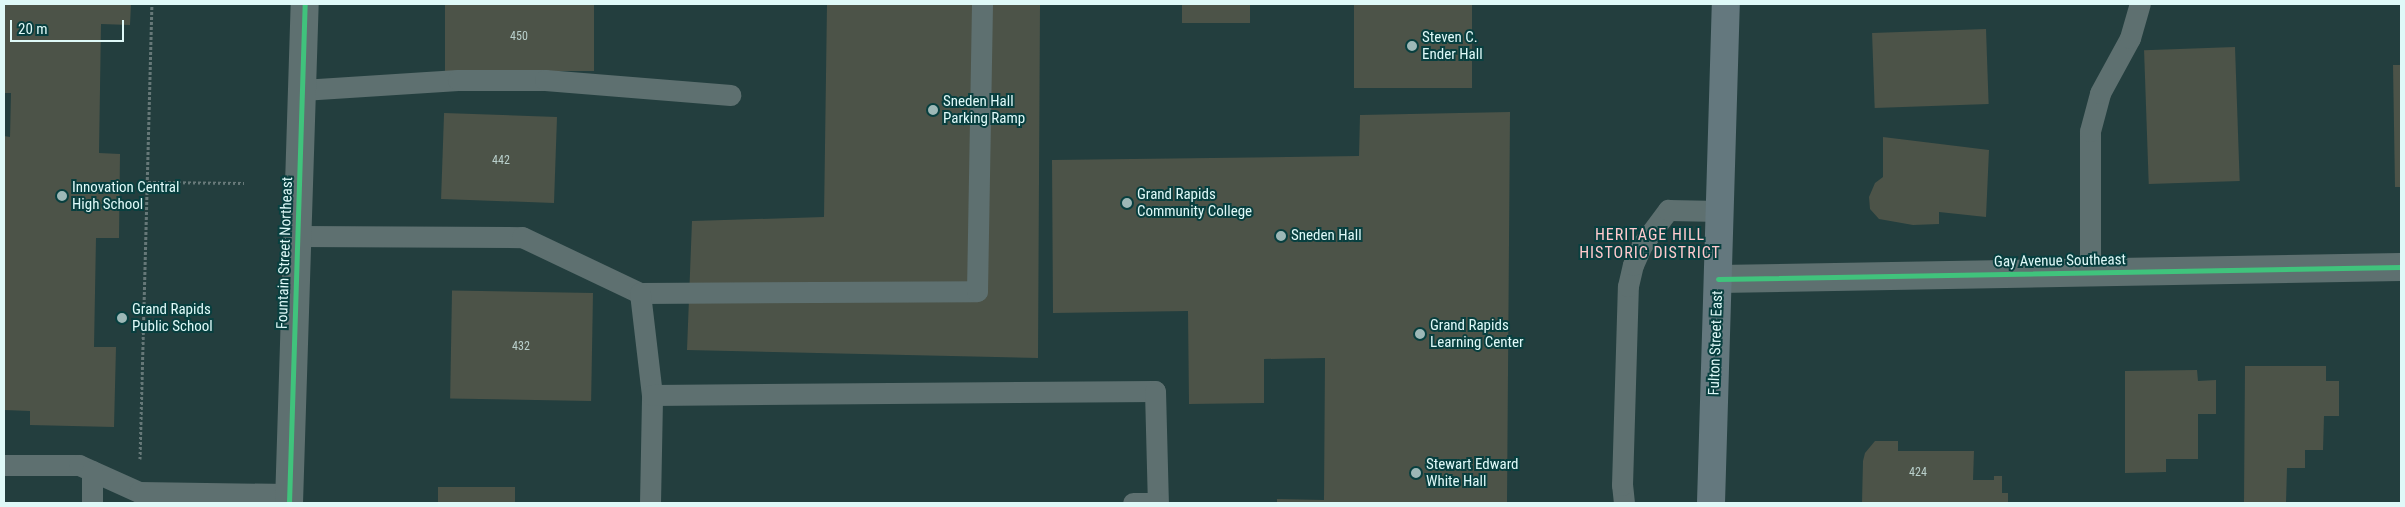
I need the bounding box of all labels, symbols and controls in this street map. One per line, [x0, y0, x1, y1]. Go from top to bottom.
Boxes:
scale bar [12, 10, 126, 42]
text: 20 m [18, 20, 48, 38]
place label: Steven C. Ender Hall [1422, 28, 1483, 63]
house number: 450 [510, 30, 528, 44]
marker: Steven C. Ender Hall [1406, 40, 1418, 52]
place label: Sneden Hall Parking Ramp [943, 92, 1025, 127]
marker: Sneden Hall Parking Ramp [927, 104, 939, 116]
house number: 442 [492, 154, 510, 168]
street label: Fountain Street Northeast [273, 177, 297, 329]
place label: Innovation Central High School [72, 178, 179, 213]
place label: Grand Rapids Community College [1137, 185, 1252, 220]
marker: Innovation Central High School [56, 190, 68, 202]
marker: Grand Rapids Community College [1121, 197, 1133, 209]
district label: HERITAGE HILL HISTORIC DISTRICT [1577, 225, 1723, 263]
place label: Sneden Hall [1291, 227, 1362, 245]
marker: Sneden Hall [1275, 230, 1287, 242]
street label: Gay Avenue Southeast [1994, 251, 2126, 271]
street label: Fulton Street East [1705, 290, 1727, 396]
place label: Grand Rapids Public School [132, 300, 213, 335]
marker: Grand Rapids Public School [116, 312, 128, 324]
place label: Grand Rapids Learning Center [1430, 316, 1524, 351]
marker: Grand Rapids Learning Center [1414, 328, 1426, 340]
house number: 432 [512, 340, 530, 354]
place label: Stewart Edward White Hall [1426, 455, 1519, 490]
house number: 424 [1909, 466, 1927, 480]
marker: Stewart Edward White Hall [1410, 467, 1422, 479]

